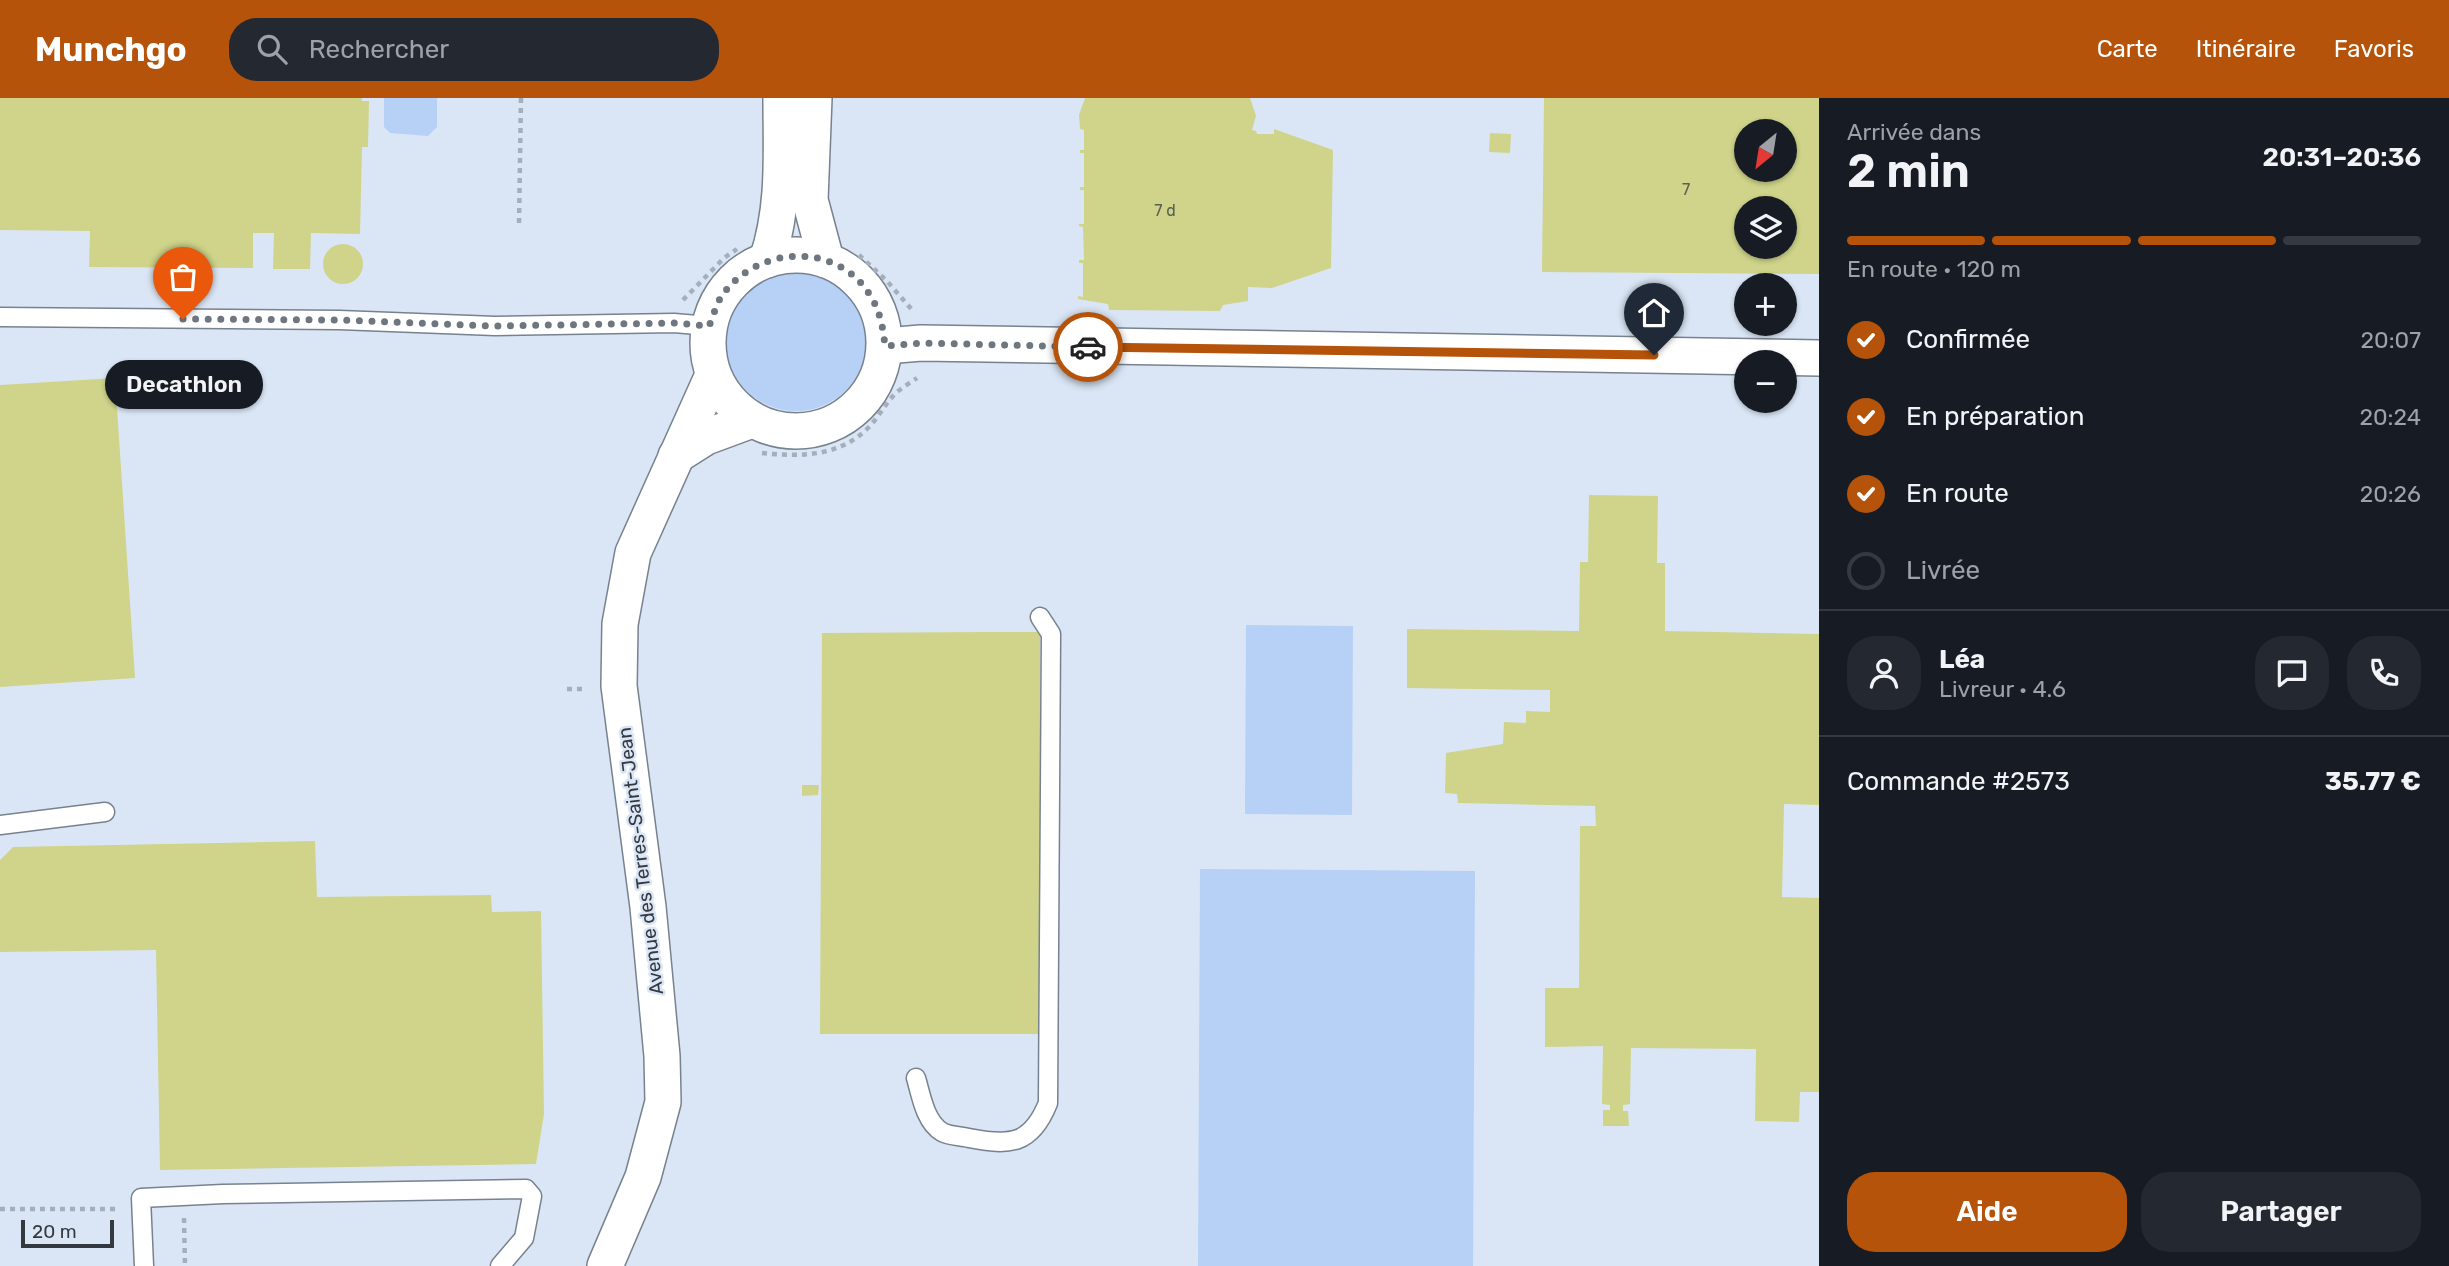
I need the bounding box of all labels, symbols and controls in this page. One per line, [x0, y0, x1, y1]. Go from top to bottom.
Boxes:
search box [229, 18, 719, 81]
text: Munchgo [35, 30, 187, 69]
icon: search [253, 30, 291, 68]
text: Rechercher [309, 34, 449, 65]
text: Carte [2097, 35, 2158, 63]
text: Itinéraire [2196, 35, 2296, 63]
text: Favoris [2334, 35, 2414, 63]
text: Arrivée dans [1847, 118, 1981, 146]
north arrow [1734, 119, 1797, 182]
map controls [1734, 119, 1797, 413]
text: 20:31–20:36 [2262, 142, 2421, 173]
text: 2 min [1847, 144, 1970, 199]
house number: 7 [1682, 180, 1690, 199]
button: layers [1734, 196, 1797, 259]
house number: 7 d [1154, 201, 1176, 220]
pin [153, 247, 213, 319]
text: En route · 120 m [1847, 255, 2021, 283]
icon: bag [164, 258, 202, 296]
button: + [1734, 273, 1797, 336]
pin [1624, 283, 1684, 355]
icon: home [1635, 294, 1673, 332]
courier [1053, 312, 1123, 382]
icon: check [1847, 321, 1885, 359]
text: Confirmée [1906, 324, 2030, 355]
text: 20:07 [2361, 326, 2421, 354]
icon: car [1069, 328, 1107, 366]
button: − [1734, 350, 1797, 413]
callout: Decathlon [104, 361, 262, 410]
text: Decathlon [126, 370, 242, 398]
icon: check [1847, 398, 1885, 436]
text: En préparation [1906, 401, 2084, 432]
text: 20:24 [2359, 403, 2421, 431]
icon: check [1847, 475, 1885, 513]
text: En route [1906, 478, 2009, 509]
text: 20:26 [2360, 480, 2421, 508]
text: Livrée [1906, 555, 1980, 586]
button: person [1847, 636, 1921, 710]
button: chat [2255, 636, 2329, 710]
button: phone [2347, 636, 2421, 710]
text: Léa [1939, 644, 1985, 675]
text: Livreur · 4.6 [1939, 675, 2066, 703]
street label: Avenue des Terres-Saint-Jean [613, 726, 668, 996]
text: Commande #2573 [1847, 766, 2070, 797]
text: 35.77 € [2325, 766, 2421, 797]
button: Aide [1847, 1172, 2127, 1252]
button: Partager [2141, 1172, 2421, 1252]
scale bar [21, 1217, 114, 1249]
text: 20 m [32, 1220, 77, 1243]

